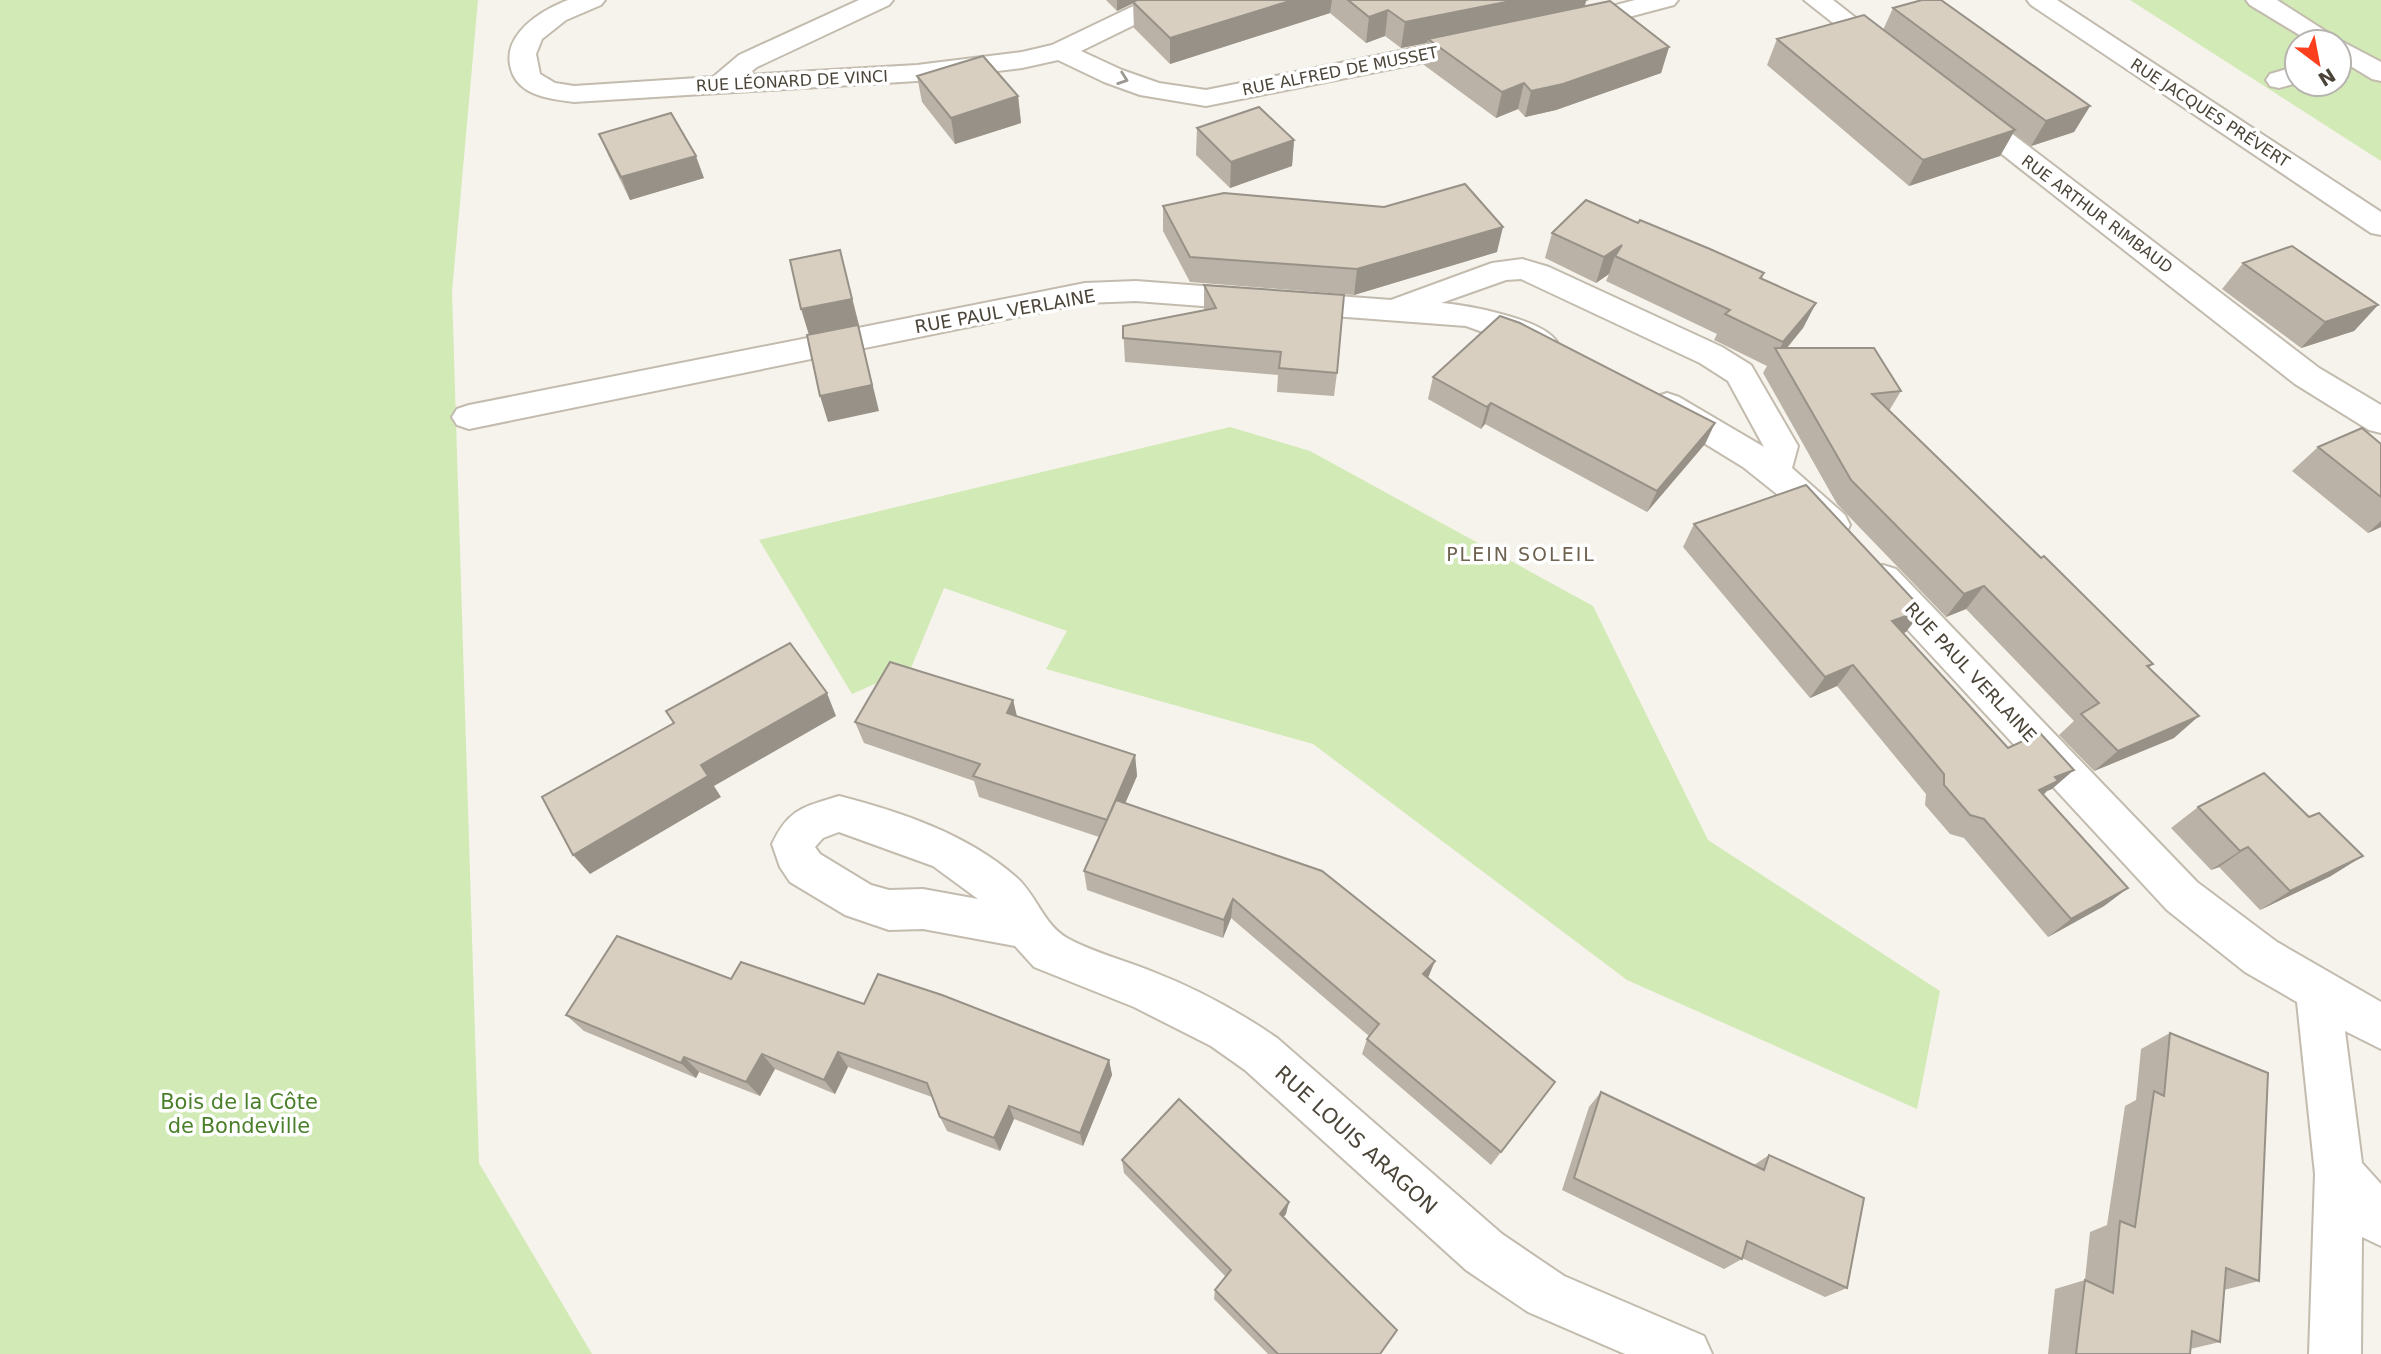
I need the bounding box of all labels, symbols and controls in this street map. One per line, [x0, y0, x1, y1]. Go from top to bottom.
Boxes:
north arrow [2283, 28, 2353, 98]
street label: RUE ALFRED DE MUSSET [1241, 43, 1440, 99]
street label: RUE JACQUES PRÉVERT [2127, 54, 2293, 172]
text: N [2314, 64, 2340, 91]
street label: RUE LÉONARD DE VINCI [696, 66, 888, 96]
one-way arrow [1116, 71, 1129, 85]
street label: RUE ARTHUR RIMBAUD [2018, 151, 2176, 277]
street label: RUE PAUL VERLAINE [913, 285, 1097, 337]
district label: PLEIN SOLEIL [1446, 543, 1596, 565]
street label: RUE PAUL VERLAINE [1901, 598, 2041, 746]
street label: RUE LOUIS ARAGON [1270, 1061, 1442, 1219]
park label: Bois de la Côte de Bondeville [160, 1090, 318, 1138]

